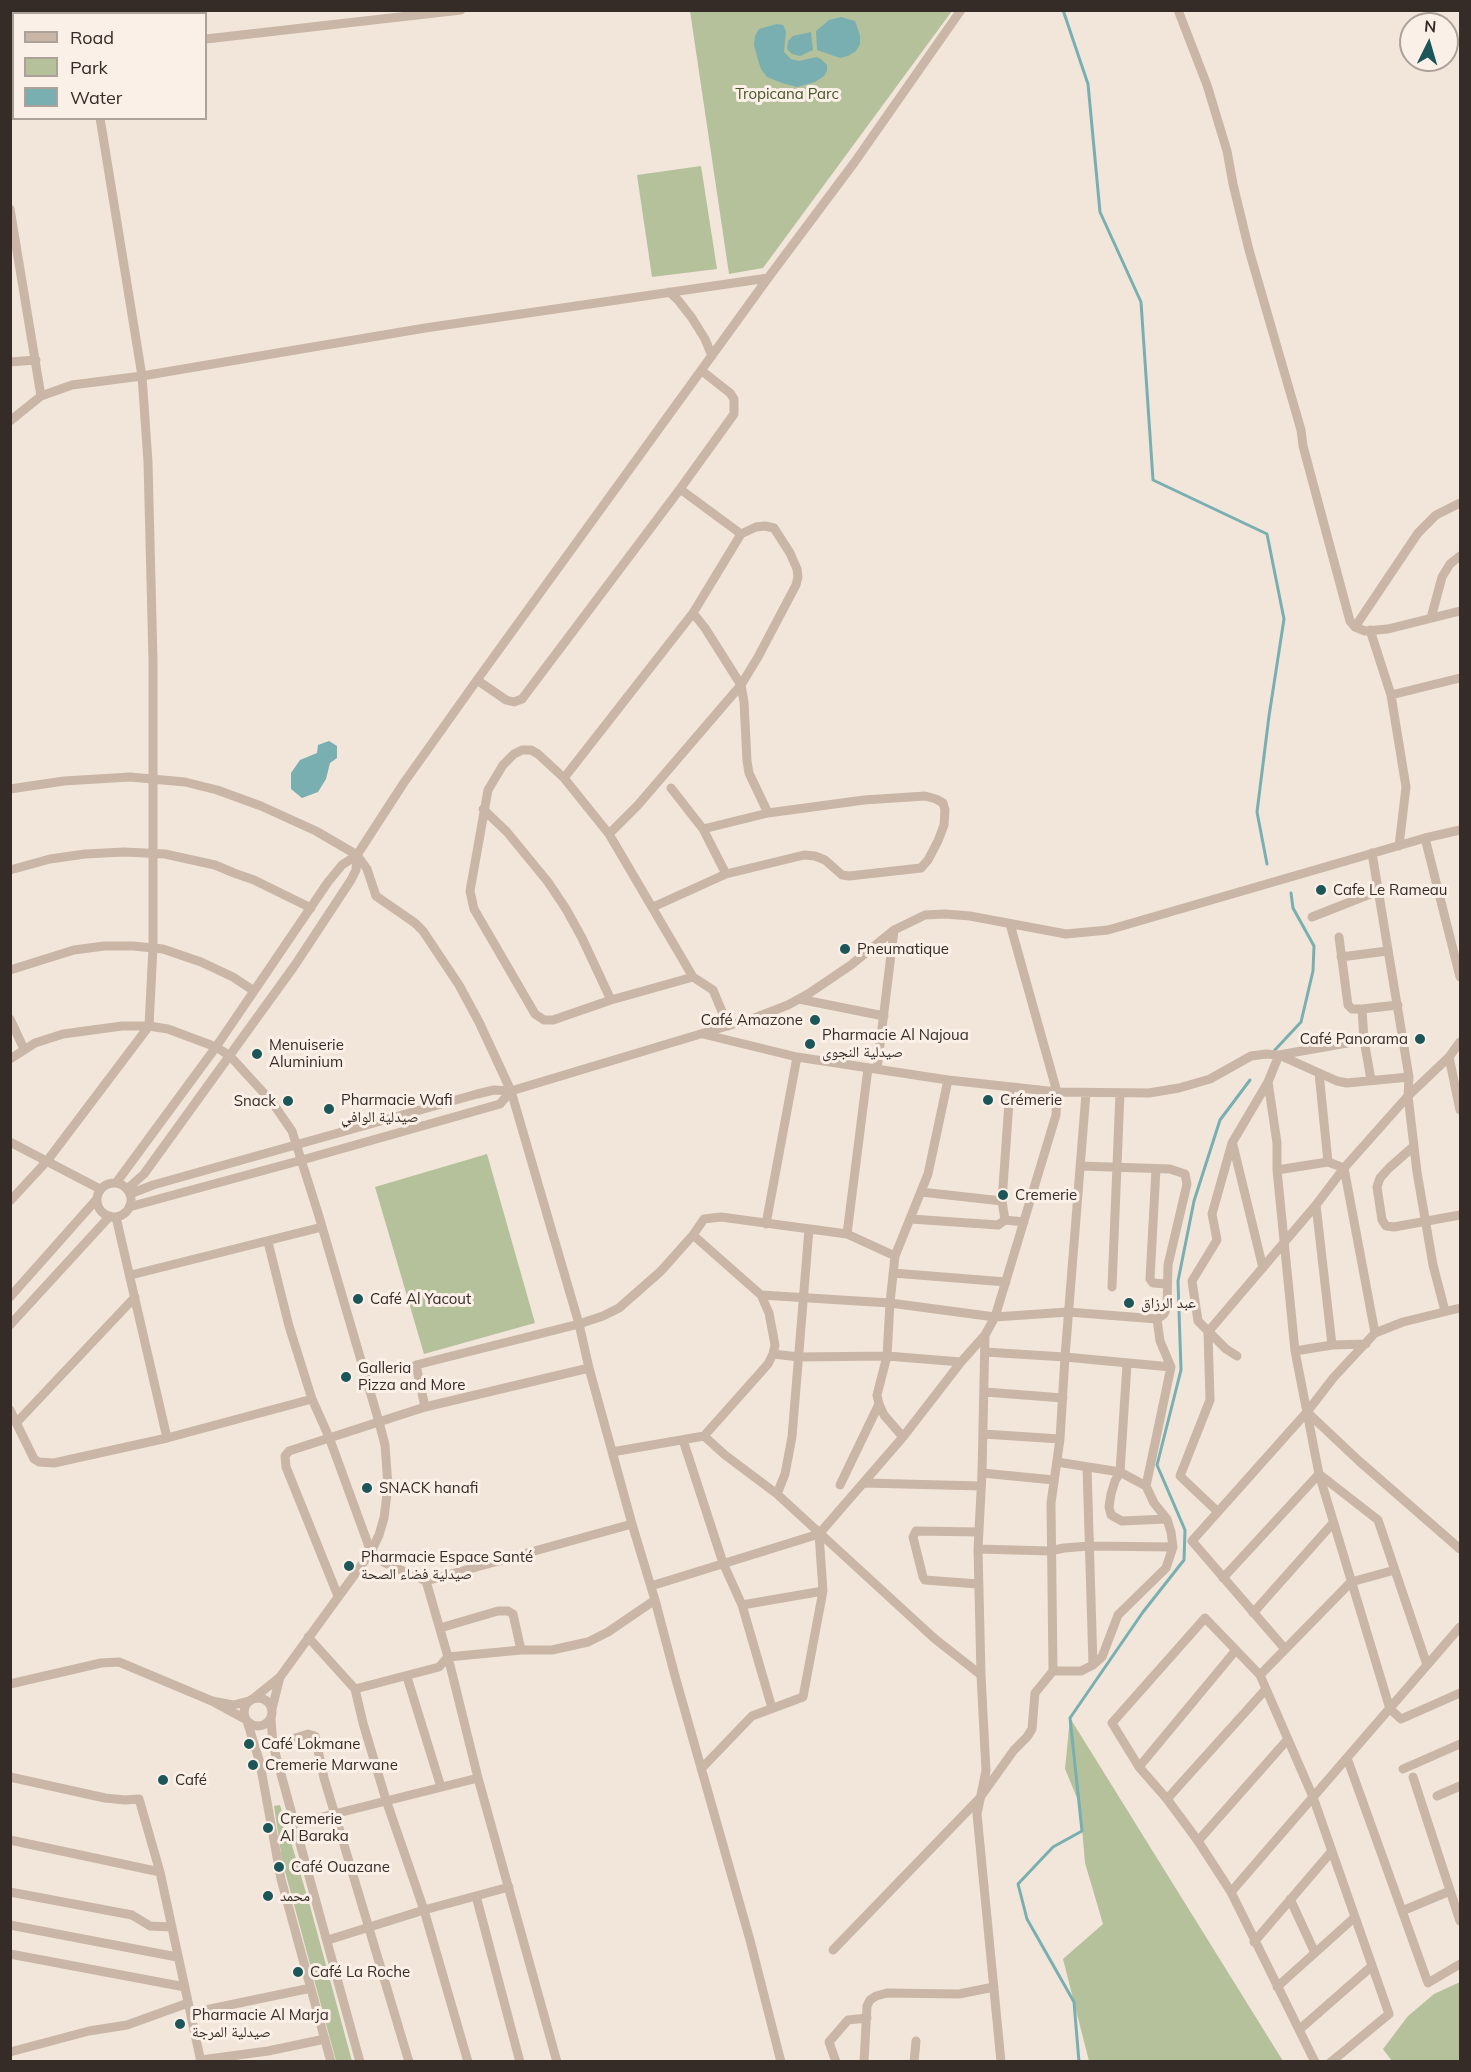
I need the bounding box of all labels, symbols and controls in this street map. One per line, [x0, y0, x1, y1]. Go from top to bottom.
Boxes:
legend [12, 12, 207, 120]
north arrow [1399, 12, 1459, 72]
text: N [1423, 16, 1437, 37]
text: Road [70, 26, 114, 49]
text: Park [70, 56, 108, 79]
park label: Tropicana Parc [735, 85, 839, 103]
text: Water [70, 86, 122, 109]
place label: Cafe Le Rameau [1333, 881, 1447, 899]
marker: Cafe Le Rameau [1314, 883, 1328, 897]
place label: Pneumatique [857, 940, 949, 958]
marker: Pneumatique [838, 942, 852, 956]
place label: Café Amazone [701, 1011, 803, 1029]
marker: Café Amazone [808, 1013, 822, 1027]
place label: Pharmacie Al Najoua صيدلية النجوى [822, 1026, 969, 1061]
place label: Café Panorama [1300, 1030, 1408, 1048]
marker: Café Panorama [1413, 1032, 1427, 1046]
place label: Menuiserie Aluminium [269, 1036, 344, 1071]
marker: Pharmacie Al Najoua صيدلية النجوى [803, 1037, 817, 1051]
marker: Menuiserie Aluminium [250, 1047, 264, 1061]
place label: Pharmacie Wafi صيدلية الوافي [341, 1091, 453, 1126]
place label: Crémerie [1000, 1091, 1062, 1109]
place label: Snack [234, 1092, 276, 1110]
marker: Crémerie [981, 1093, 995, 1107]
marker: Snack [281, 1094, 295, 1108]
marker: Pharmacie Wafi صيدلية الوافي [322, 1102, 336, 1116]
place label: Cremerie [1015, 1186, 1077, 1204]
marker: Cremerie [996, 1188, 1010, 1202]
place label: Café Al Yacout [370, 1290, 471, 1308]
marker: Café Al Yacout [351, 1292, 365, 1306]
place label: عبد الرزاق [1141, 1294, 1196, 1312]
marker: عبد الرزاق [1122, 1296, 1136, 1310]
place label: Galleria Pizza and More [358, 1359, 465, 1394]
marker: Galleria Pizza and More [339, 1370, 353, 1384]
place label: SNACK hanafi [379, 1479, 478, 1497]
marker: SNACK hanafi [360, 1481, 374, 1495]
place label: Pharmacie Espace Santé صيدلية فضاء الصحة [361, 1548, 533, 1583]
marker: Pharmacie Espace Santé صيدلية فضاء الصحة [342, 1559, 356, 1573]
place label: Café Lokmane [261, 1735, 360, 1753]
marker: Café Lokmane [242, 1737, 256, 1751]
place label: Cremerie Marwane [265, 1756, 398, 1774]
marker: Cremerie Marwane [246, 1758, 260, 1772]
place label: Café [175, 1771, 207, 1789]
marker: Café [156, 1773, 170, 1787]
place label: Cremerie Al Baraka [280, 1810, 349, 1845]
marker: Cremerie Al Baraka [261, 1821, 275, 1835]
place label: Café Ouazane [291, 1858, 390, 1876]
marker: Café Ouazane [272, 1860, 286, 1874]
place label: محمد [280, 1887, 310, 1905]
marker: محمد [261, 1889, 275, 1903]
place label: Café La Roche [310, 1963, 410, 1981]
marker: Café La Roche [291, 1965, 305, 1979]
place label: Pharmacie Al Marja صيدلية المرجة [192, 2006, 329, 2041]
marker: Pharmacie Al Marja صيدلية المرجة [173, 2017, 187, 2031]

